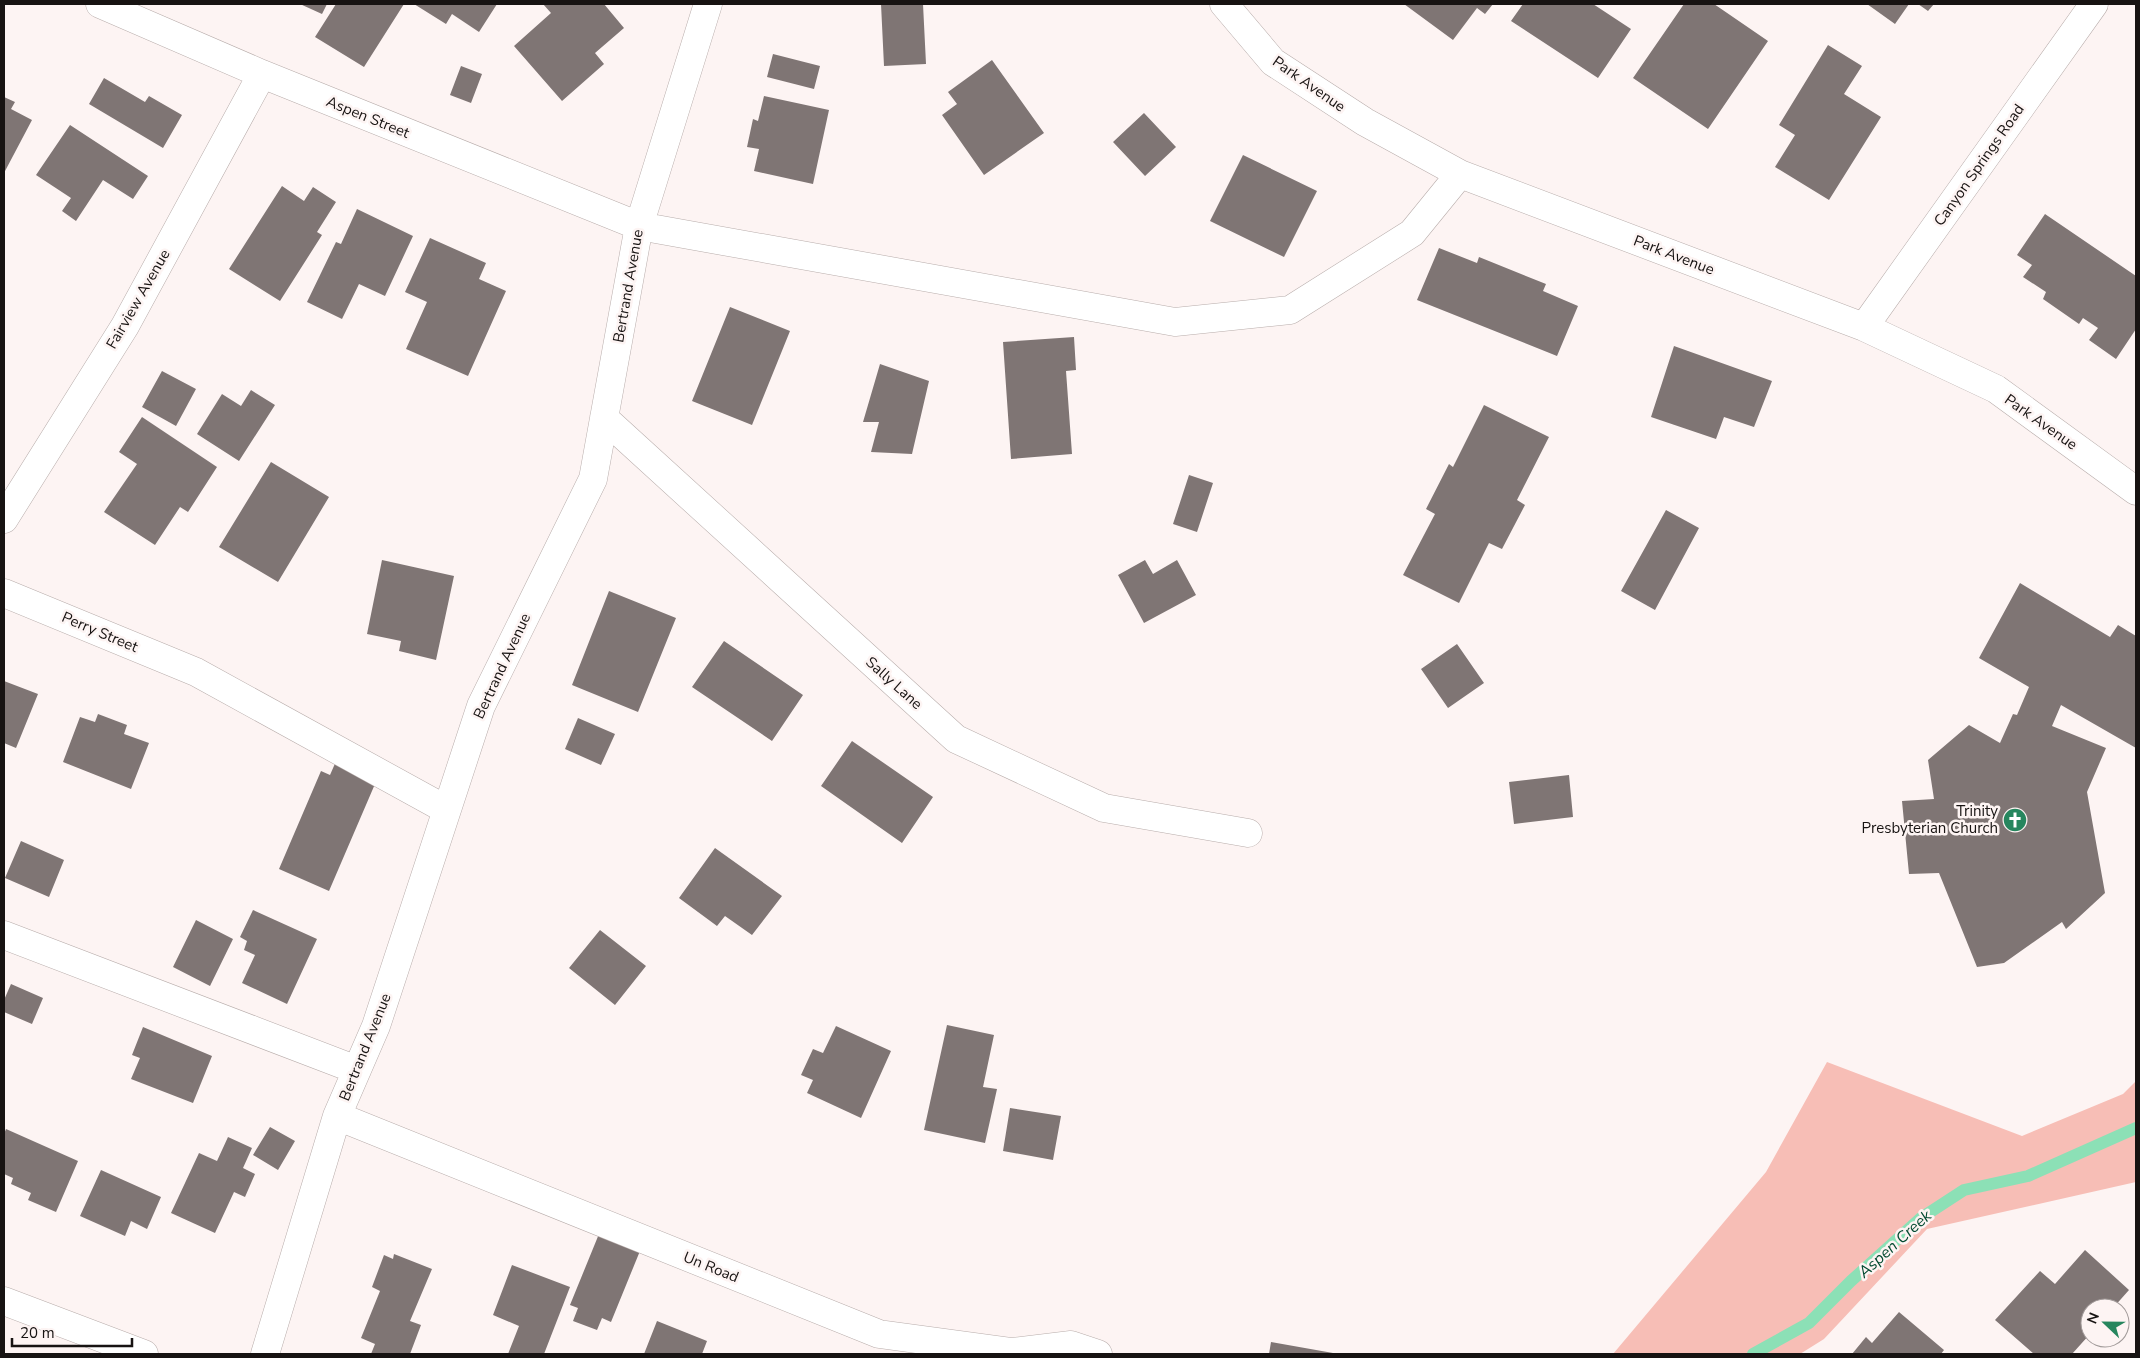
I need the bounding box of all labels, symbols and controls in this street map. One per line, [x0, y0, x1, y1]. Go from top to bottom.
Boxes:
street label: Park Avenue [1269, 51, 1350, 117]
street label: Aspen Street [323, 91, 413, 143]
street label: Canyon Springs Road [1929, 100, 2029, 230]
street label: Bertrand Avenue [608, 228, 648, 344]
street label: Park Avenue [1631, 230, 1717, 280]
street label: Fairview Avenue [101, 246, 175, 352]
street label: Park Avenue [2001, 389, 2082, 455]
street label: Perry Street [59, 607, 142, 657]
street label: Bertrand Avenue [469, 610, 535, 722]
street label: Sally Lane [861, 652, 927, 714]
place label: Trinity Presbyterian Church [1862, 801, 1998, 838]
church icon: Trinity Presbyterian Church [2002, 807, 2028, 833]
street label: Bertrand Avenue [334, 990, 396, 1104]
water label: Aspen Creek [1853, 1204, 1937, 1284]
street label: Un Road [680, 1247, 742, 1287]
north arrow [2080, 1298, 2130, 1348]
text: N [2083, 1310, 2104, 1327]
scale bar [12, 1316, 132, 1348]
text: 20 m [20, 1323, 55, 1343]

